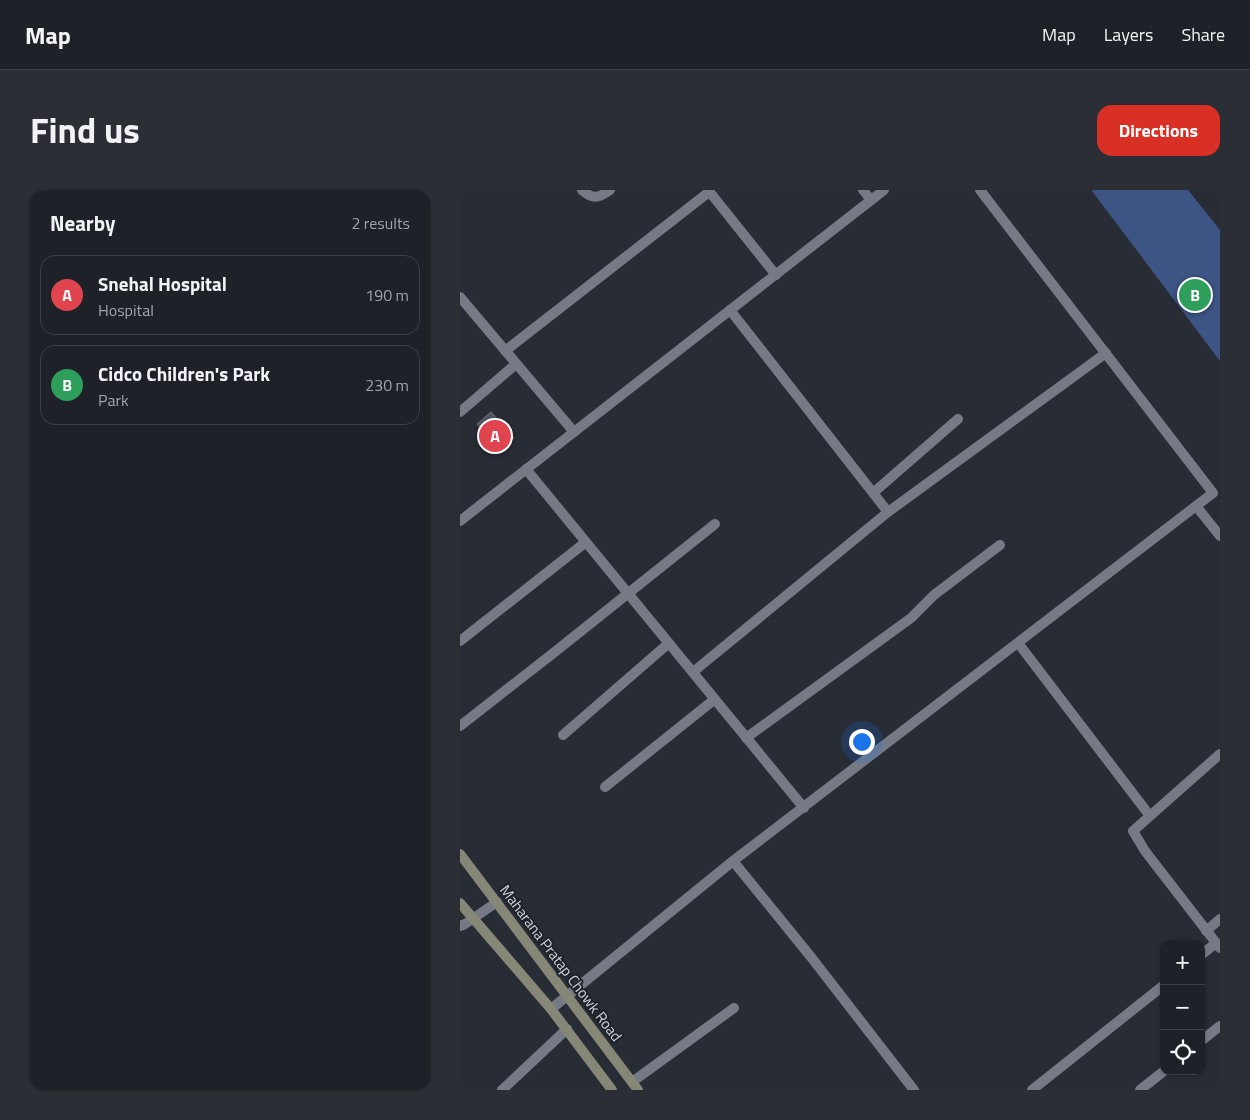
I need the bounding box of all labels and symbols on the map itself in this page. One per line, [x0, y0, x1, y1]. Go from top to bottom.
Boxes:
pin: B [1179, 276, 1211, 314]
pin: A [479, 417, 511, 455]
your location [849, 729, 875, 755]
street label: Maharana Pratap Chowk Road [494, 880, 628, 1046]

